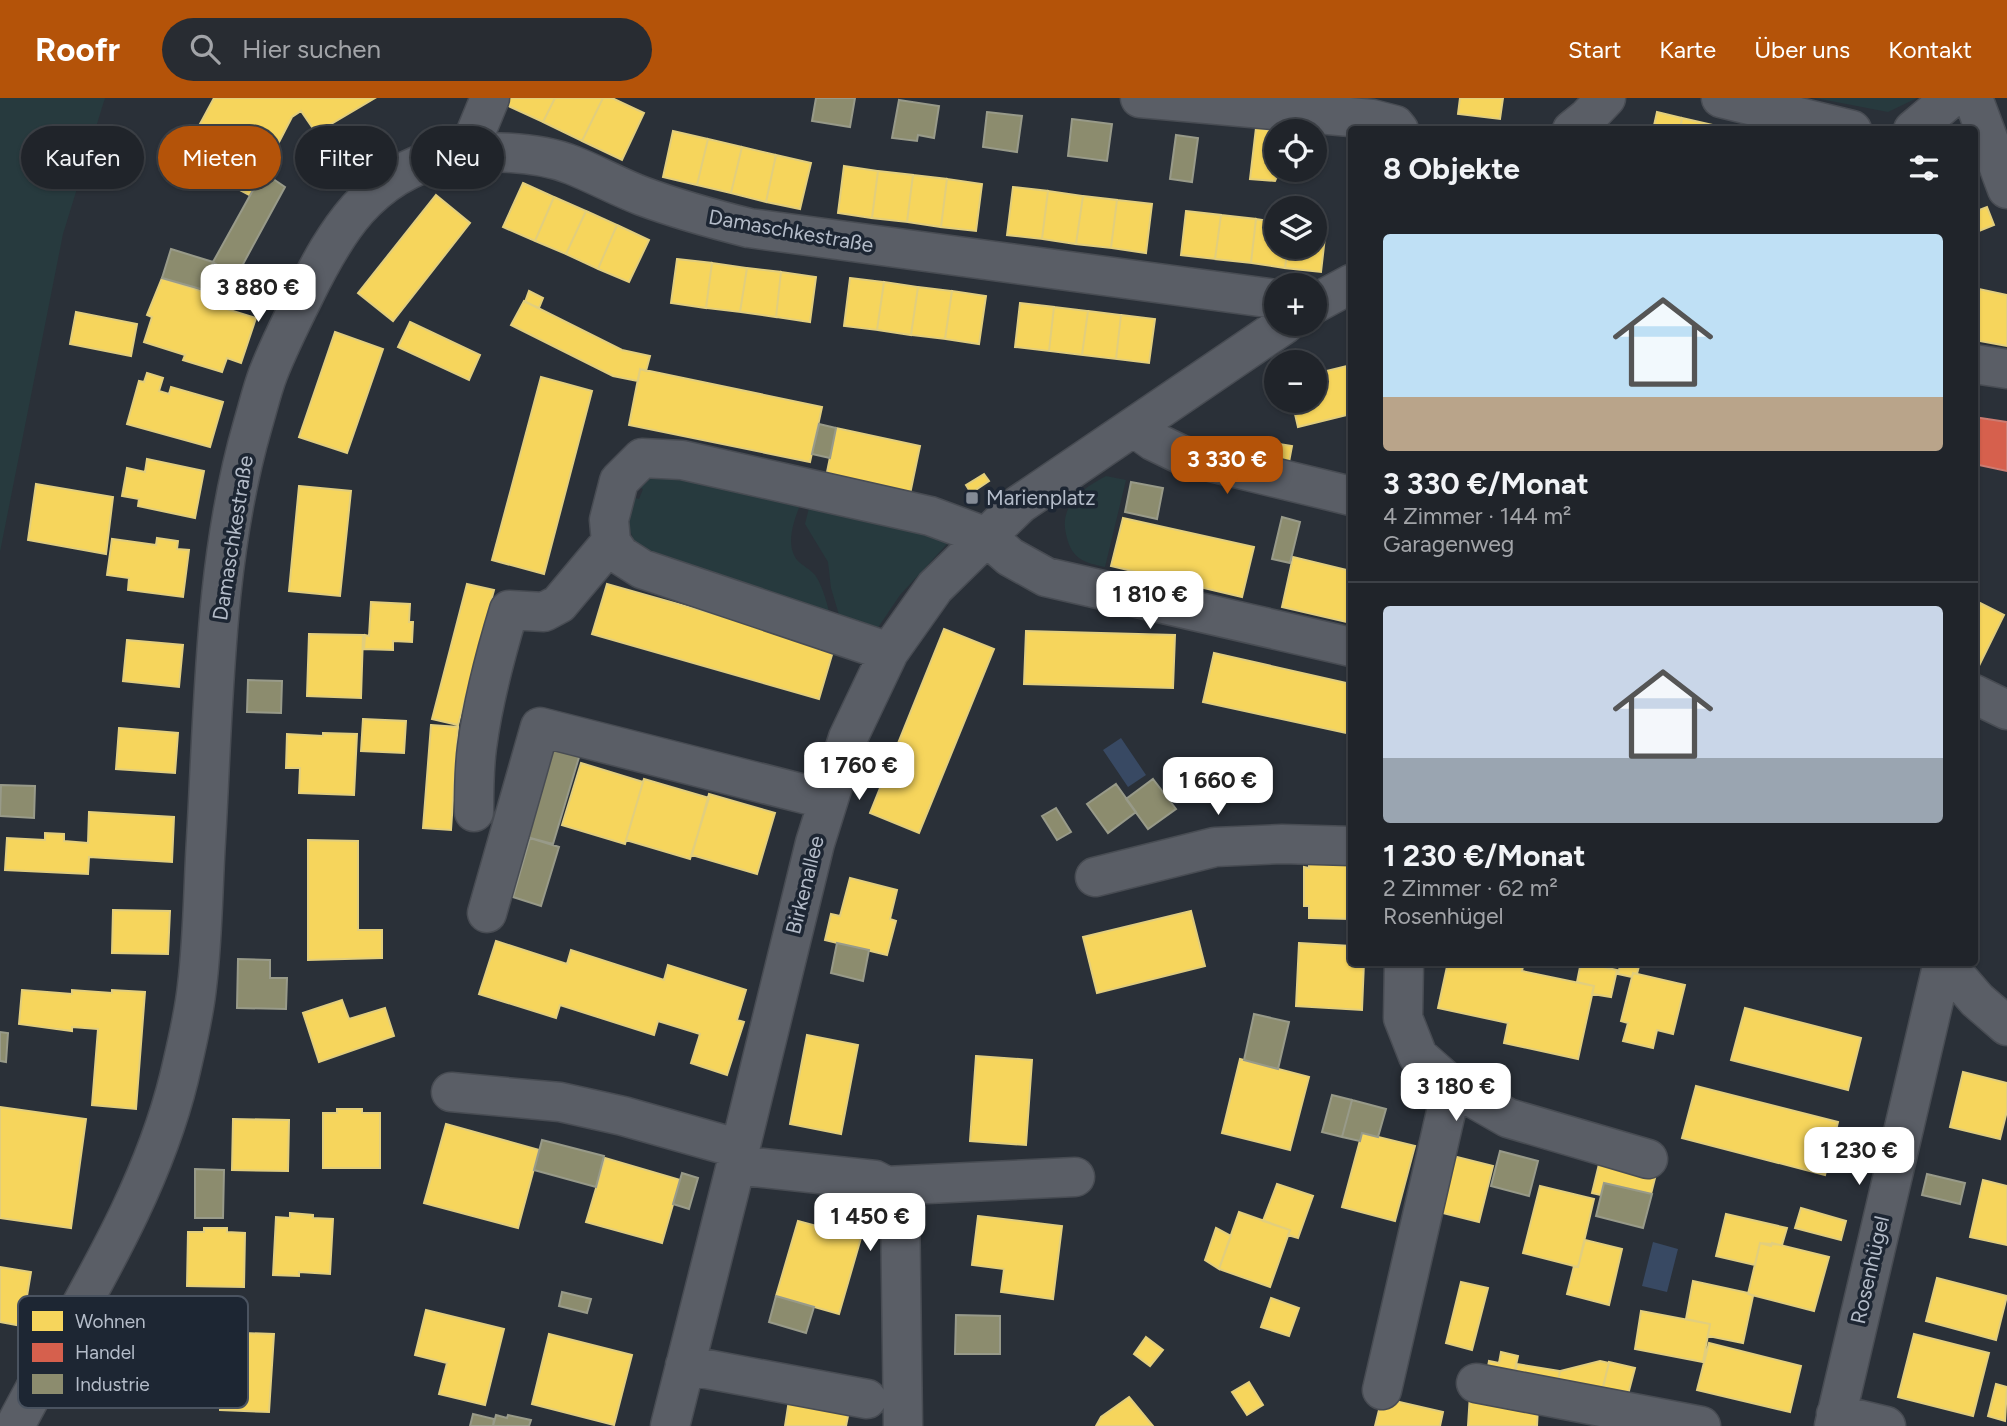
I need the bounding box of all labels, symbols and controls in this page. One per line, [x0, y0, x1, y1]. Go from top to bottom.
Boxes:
search box [162, 18, 652, 81]
text: Roofr [35, 30, 120, 69]
icon: search [186, 30, 224, 68]
text: Hier suchen [242, 33, 381, 65]
text: Start [1568, 35, 1621, 64]
text: Karte [1659, 35, 1716, 64]
text: Über uns [1754, 35, 1850, 64]
text: Kontakt [1888, 35, 1972, 64]
map controls [1264, 119, 1327, 413]
button: locate [1264, 119, 1327, 182]
chip: Kaufen [21, 126, 144, 189]
chip: Mieten [158, 126, 281, 189]
chip: Filter [295, 126, 397, 189]
chip: Neu [411, 126, 504, 189]
icon: filters [1905, 149, 1943, 187]
text: 8 Objekte [1383, 150, 1520, 187]
button: layers [1264, 196, 1327, 259]
street label: Damaschkestraße [707, 204, 875, 257]
pin: 3 880 € [193, 264, 323, 324]
text: 3 880 € [217, 273, 299, 301]
button: + [1264, 273, 1327, 336]
icon: home [1600, 279, 1726, 405]
button: − [1264, 350, 1327, 413]
pin: 3 330 € [1162, 436, 1292, 496]
text: 3 330 € [1187, 445, 1267, 473]
street label: Damaschkestraße [207, 454, 258, 622]
text: 3 330 €/Monat [1383, 465, 1589, 502]
place label: Marienplatz [986, 485, 1096, 510]
marker: Marienplatz [964, 490, 980, 506]
text: 4 Zimmer · 144 m² [1383, 502, 1571, 530]
text: Garagenweg [1383, 530, 1514, 558]
pin: 1 810 € [1085, 572, 1215, 631]
text: 1 810 € [1112, 580, 1188, 608]
icon: home [1600, 651, 1726, 777]
pin: 1 760 € [794, 742, 924, 802]
text: 1 760 € [820, 751, 898, 779]
pin: 1 660 € [1153, 758, 1283, 817]
text: 1 660 € [1179, 766, 1257, 794]
street label: Birkenallee [780, 833, 829, 937]
text: 1 230 €/Monat [1383, 837, 1585, 874]
text: 2 Zimmer · 62 m² [1383, 874, 1558, 902]
text: Rosenhügel [1383, 902, 1504, 930]
pin: 3 180 € [1391, 1063, 1521, 1123]
text: 3 180 € [1417, 1072, 1495, 1100]
pin: 1 230 € [1794, 1128, 1924, 1187]
text: 1 230 € [1820, 1136, 1898, 1164]
pin: 1 450 € [805, 1194, 935, 1253]
text: 1 450 € [830, 1202, 910, 1230]
street label: Rosenhügel [1845, 1213, 1894, 1326]
legend [18, 1296, 248, 1408]
text: Wohnen [75, 1310, 146, 1333]
text: Handel [75, 1341, 135, 1364]
text: Industrie [75, 1373, 150, 1396]

